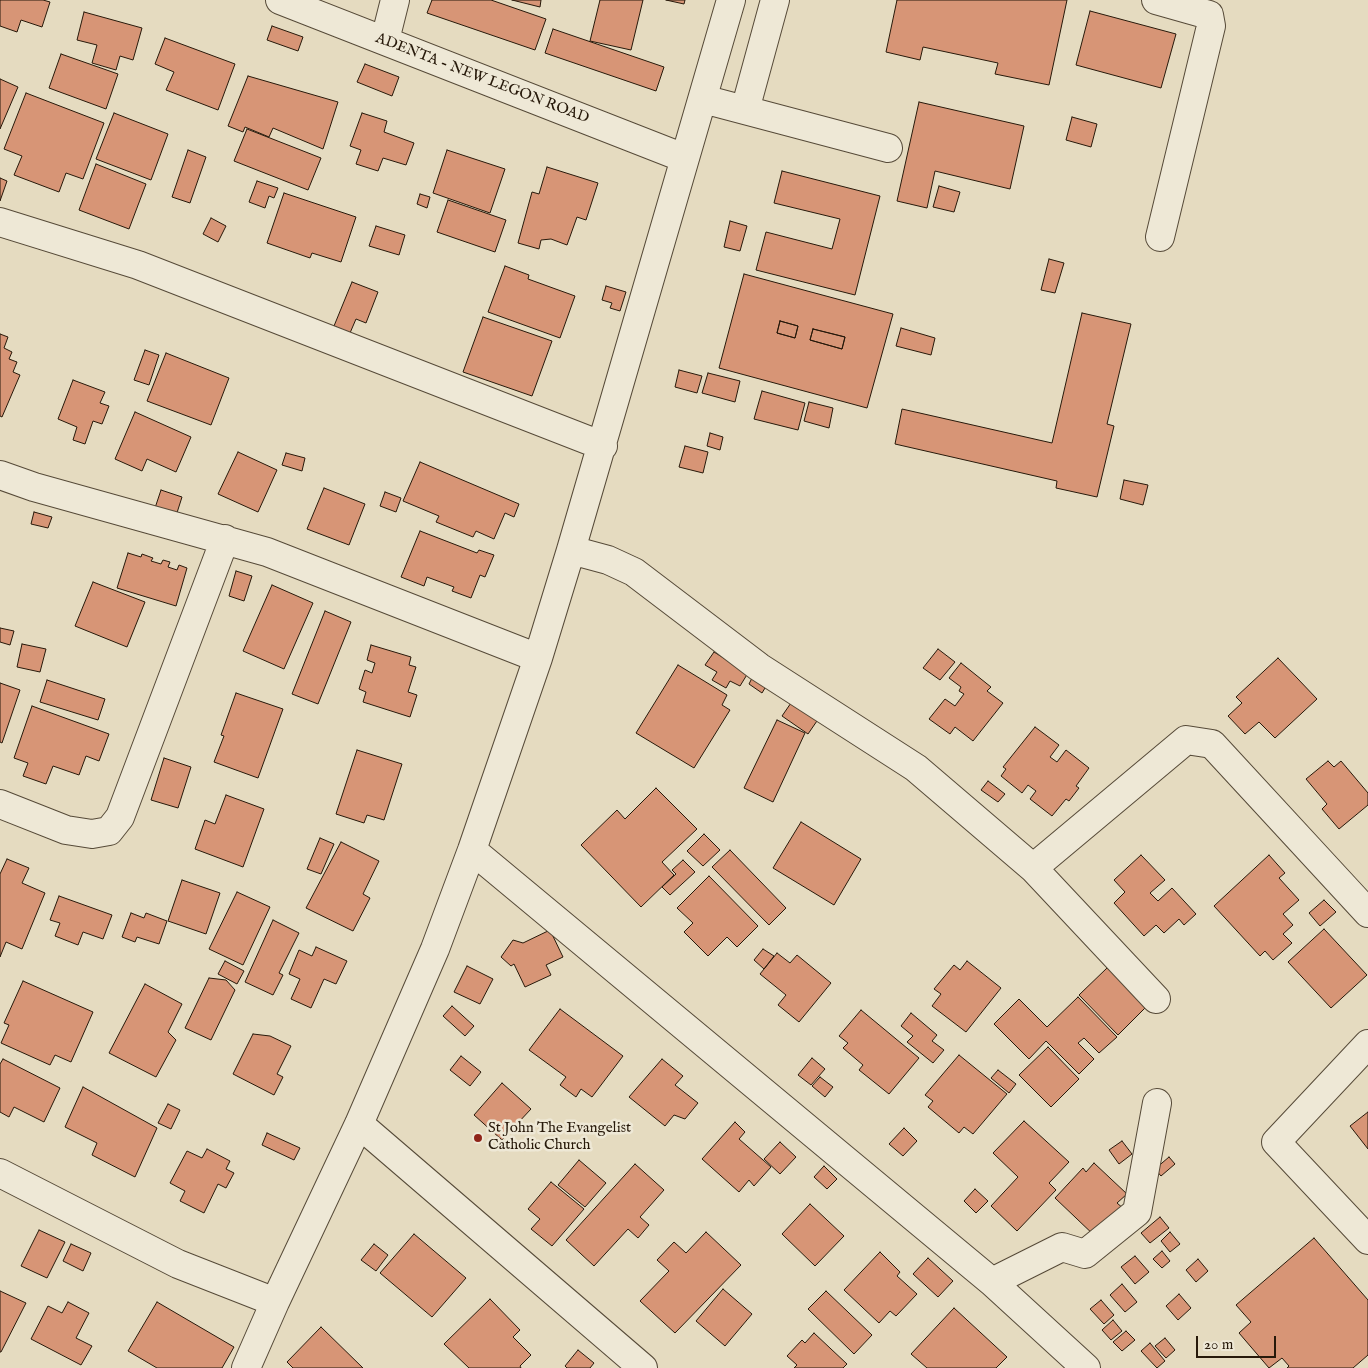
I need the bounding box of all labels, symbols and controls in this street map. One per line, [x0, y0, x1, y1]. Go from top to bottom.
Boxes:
street label: ADENTA - NEW LEGON ROAD [373, 30, 591, 128]
place label: St John The Evangelist Catholic Church [488, 1120, 631, 1155]
marker: St John The Evangelist Catholic Church [472, 1132, 484, 1144]
scale bar [1198, 1326, 1278, 1358]
text: 20 m [1204, 1335, 1233, 1354]

